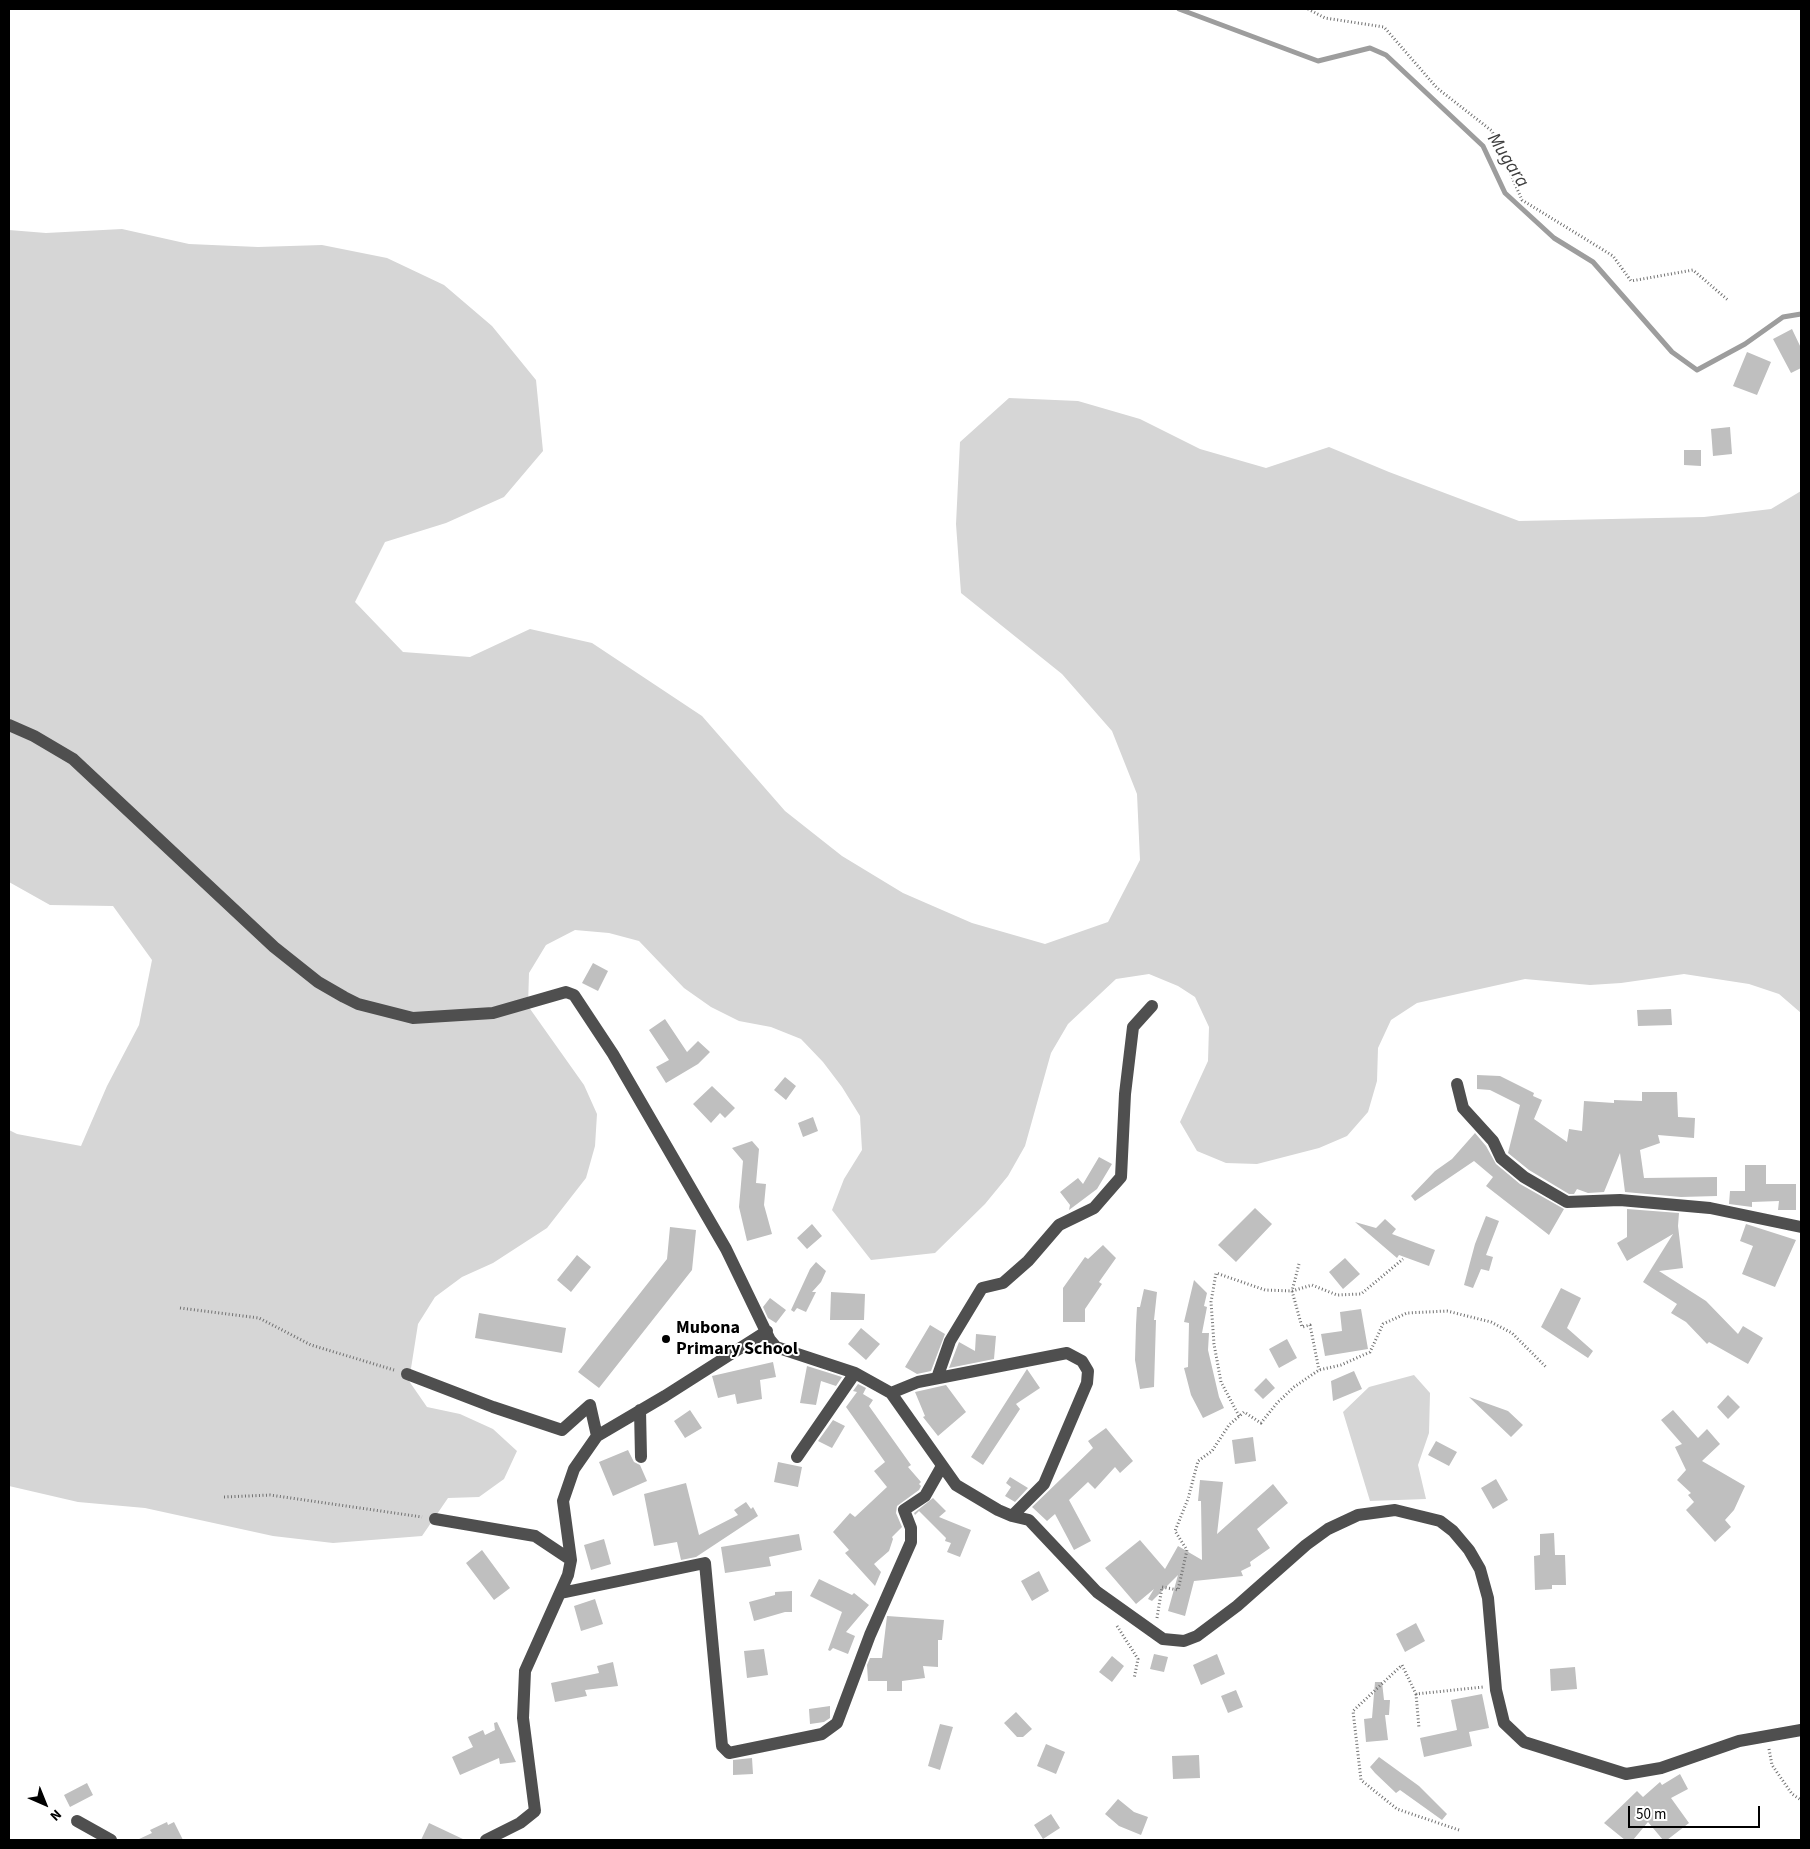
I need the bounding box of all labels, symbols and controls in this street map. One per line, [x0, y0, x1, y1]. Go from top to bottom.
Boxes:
water label: Mugara [1481, 130, 1533, 192]
place label: Mubona Primary School [676, 1318, 798, 1360]
marker: Mubona Primary School [660, 1333, 672, 1345]
north arrow [20, 1779, 70, 1829]
scale bar [1630, 1796, 1762, 1828]
text: N [45, 1804, 66, 1825]
text: 50 m [1636, 1804, 1666, 1825]

